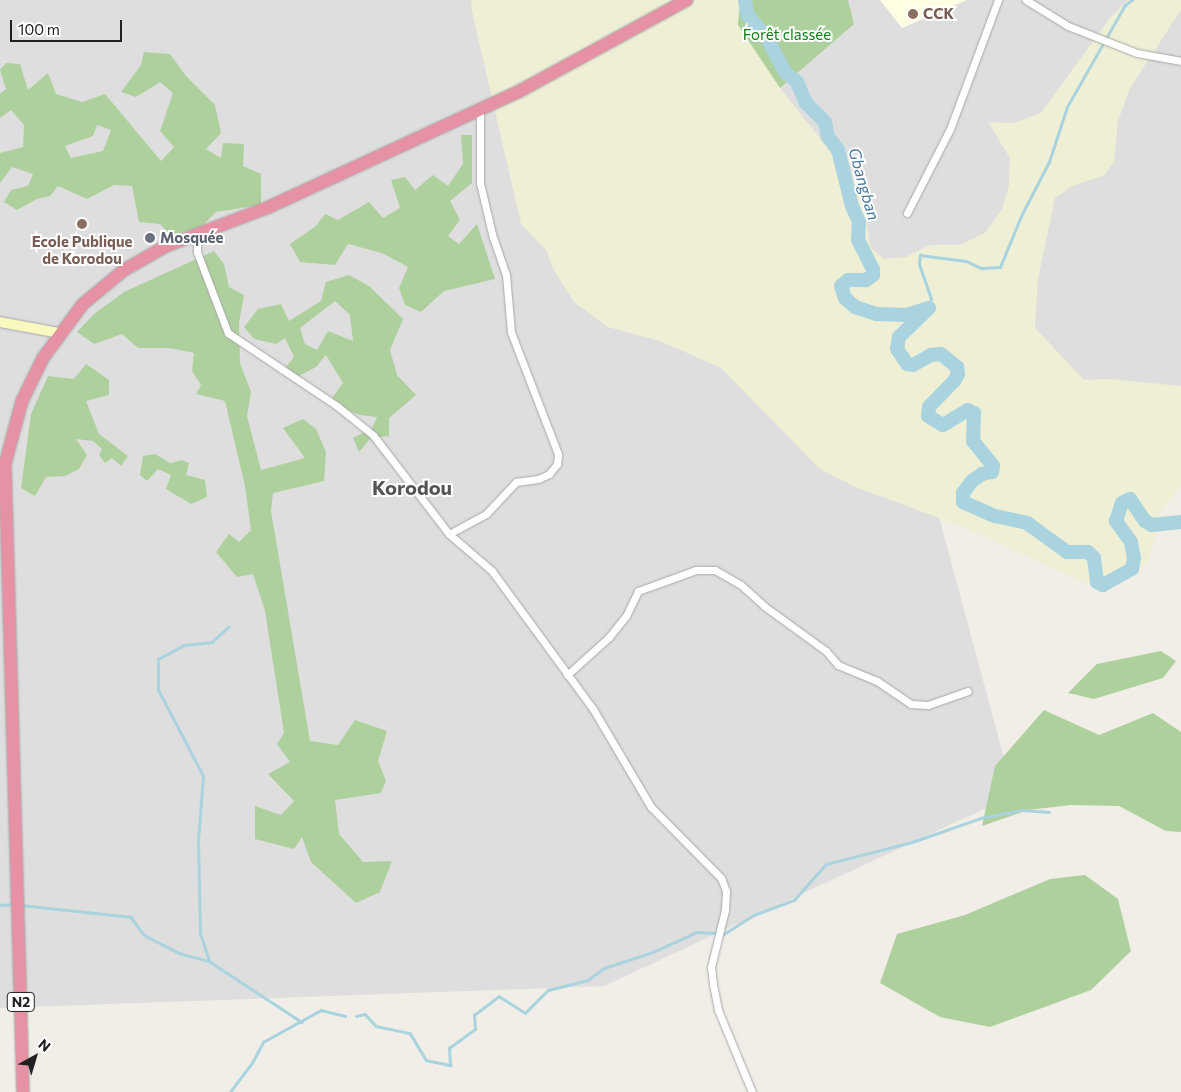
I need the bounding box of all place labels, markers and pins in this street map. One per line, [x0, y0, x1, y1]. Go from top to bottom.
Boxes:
place label: CCK [923, 5, 954, 23]
marker: CCK [907, 8, 919, 20]
marker: Ecole Publique de Korodou [76, 218, 88, 230]
place label: Mosquée [160, 229, 223, 247]
place label: Ecole Publique de Korodou [32, 232, 132, 267]
marker: Mosquée [144, 232, 156, 244]

